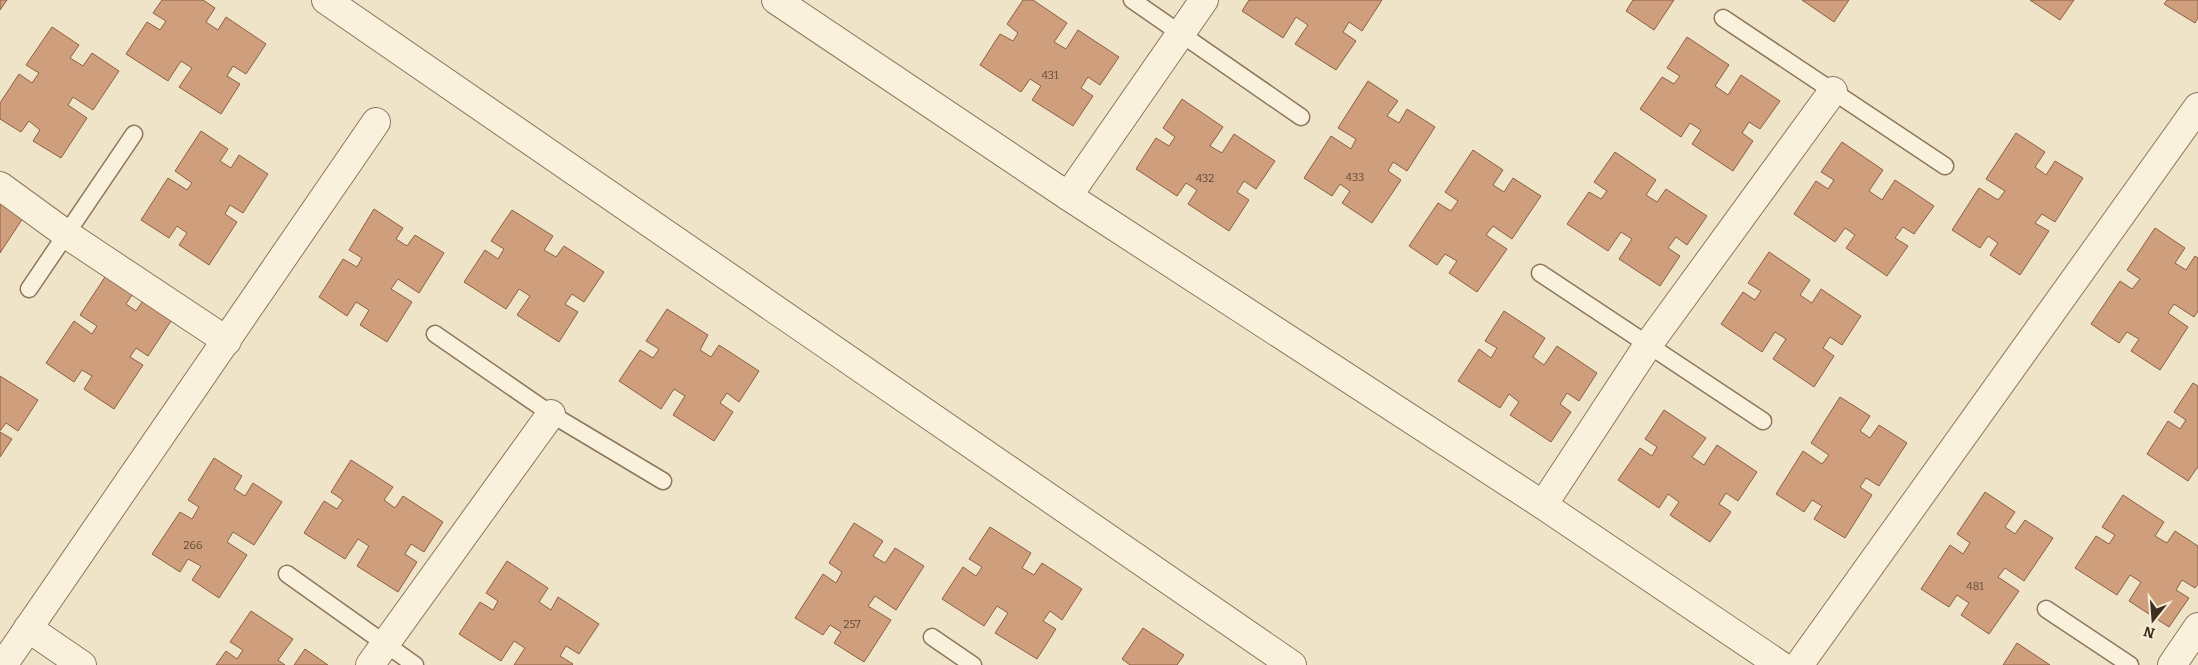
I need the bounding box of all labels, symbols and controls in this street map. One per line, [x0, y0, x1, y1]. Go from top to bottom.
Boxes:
house number: 431 [1041, 69, 1059, 82]
house number: 433 [1346, 171, 1364, 184]
house number: 432 [1196, 172, 1214, 185]
house number: 266 [184, 539, 202, 552]
house number: 481 [1966, 580, 1984, 593]
north arrow [2128, 595, 2178, 645]
house number: 257 [843, 618, 861, 631]
text: N [2142, 622, 2157, 642]

